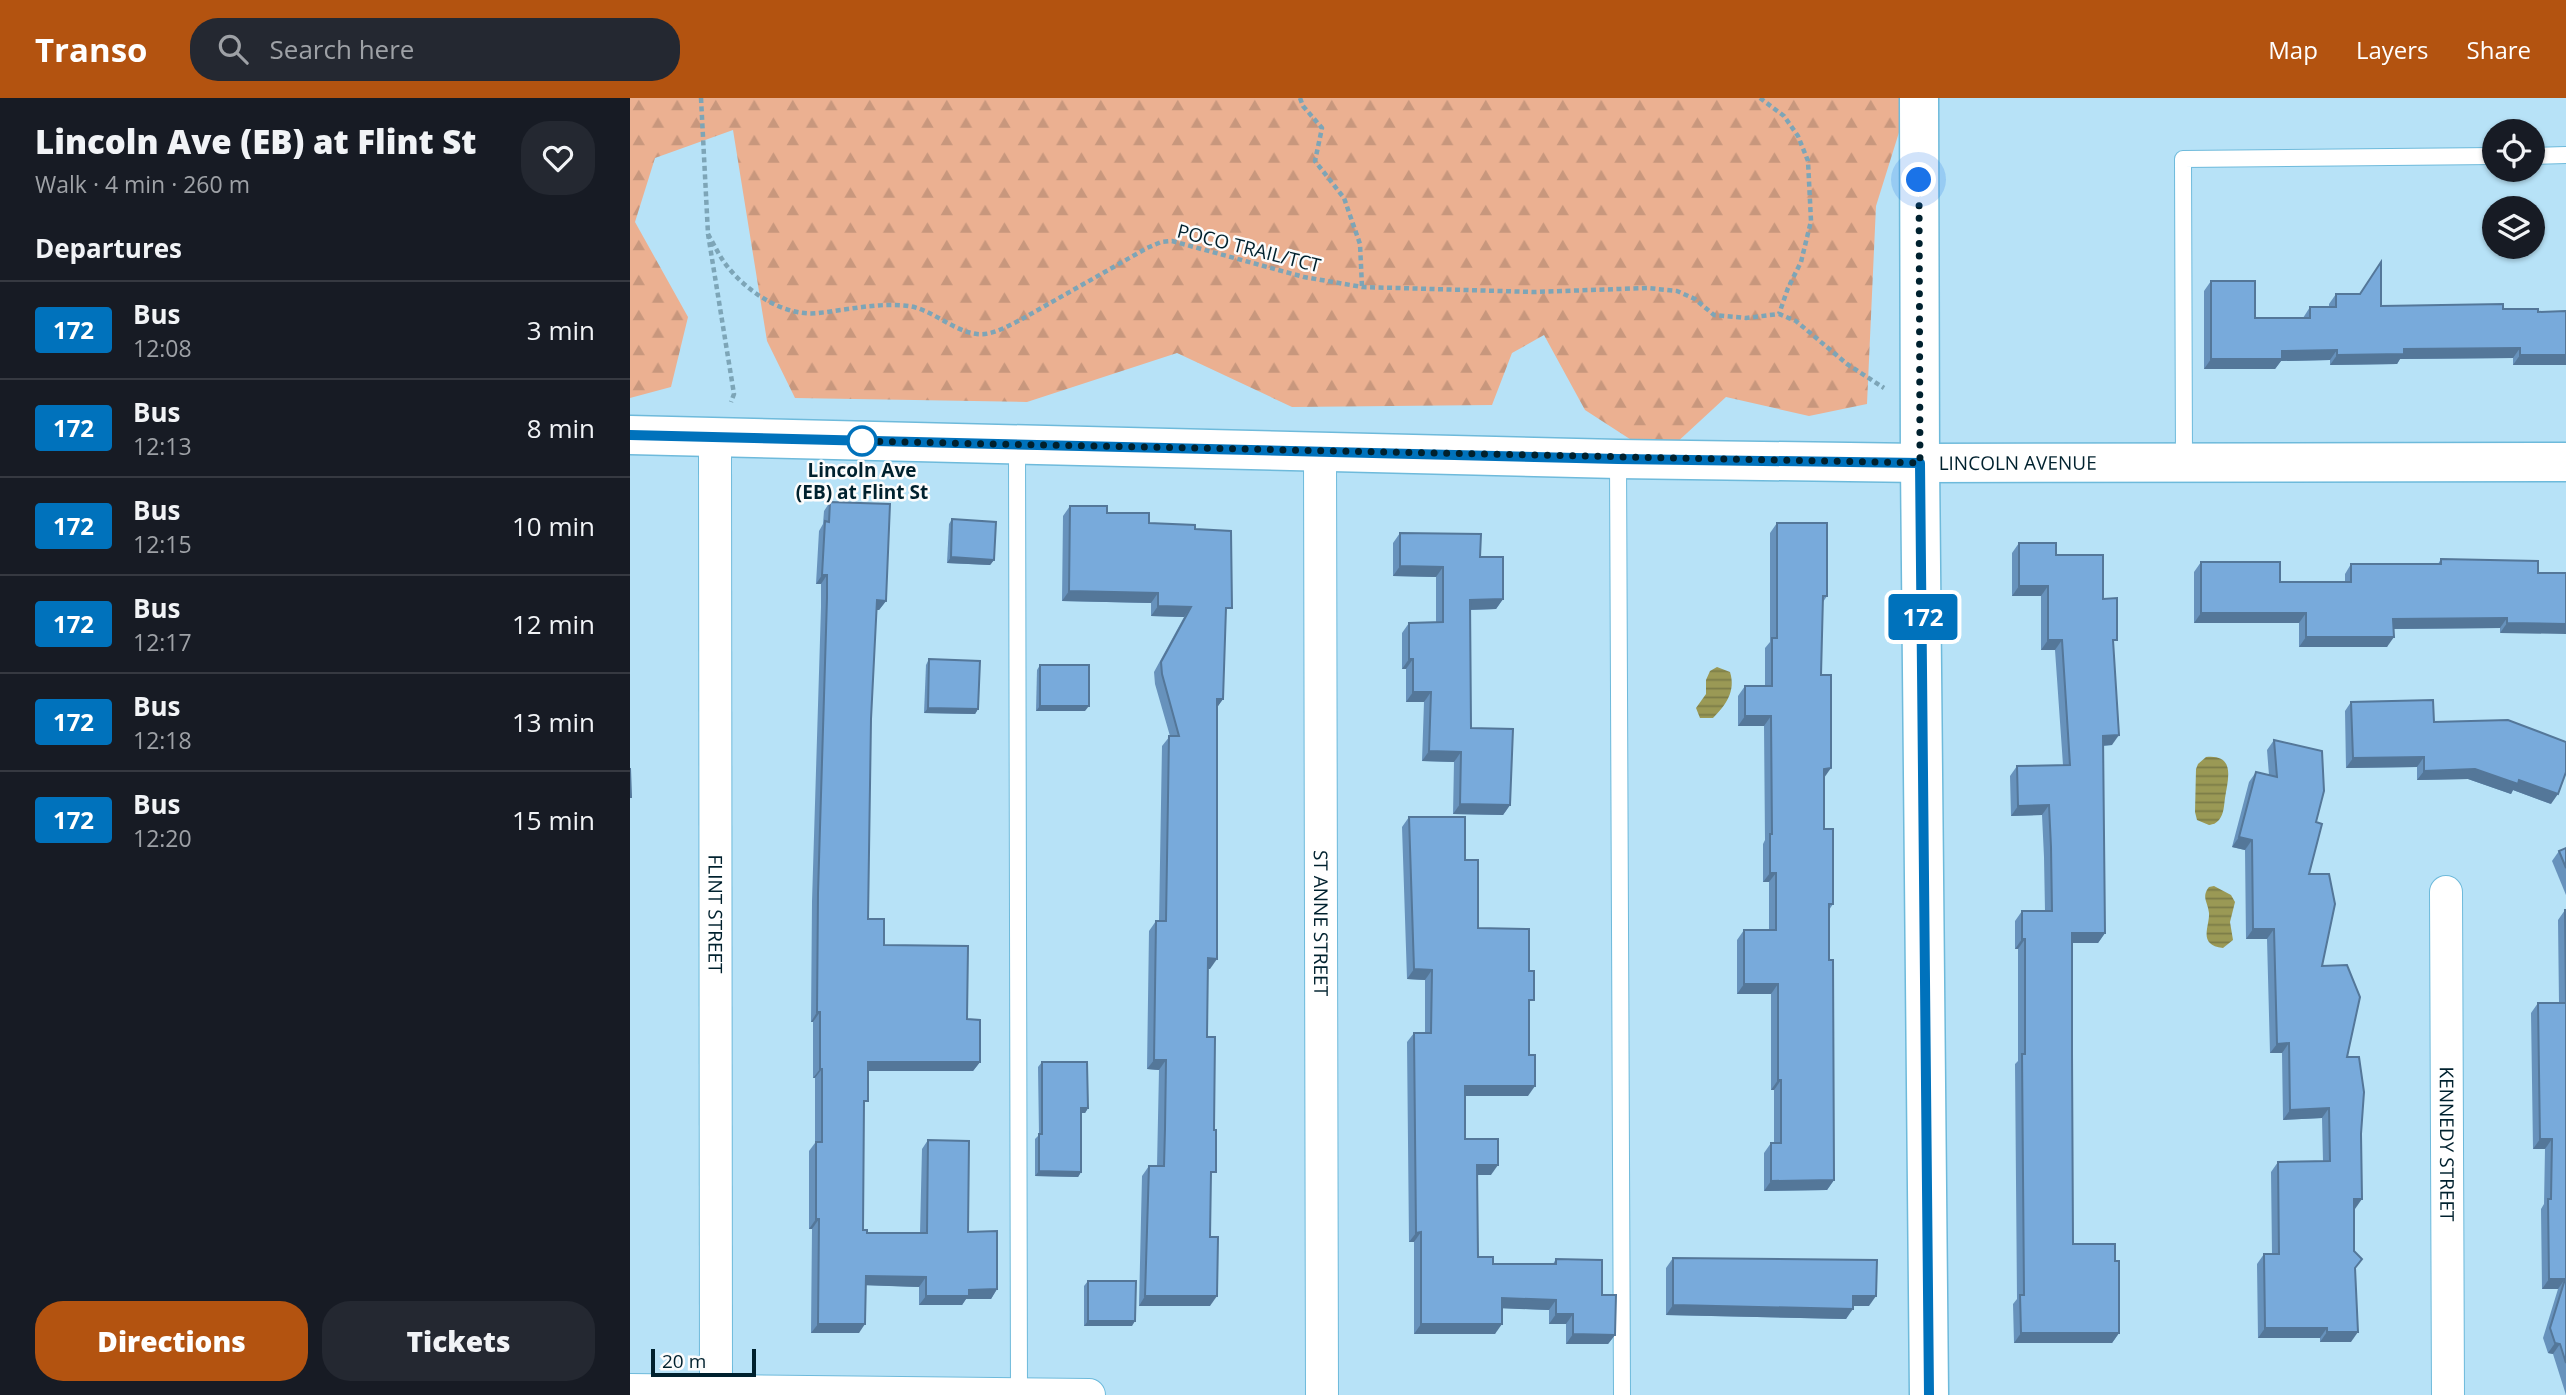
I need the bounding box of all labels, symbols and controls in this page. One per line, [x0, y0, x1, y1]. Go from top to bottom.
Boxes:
search box [190, 18, 680, 81]
text: Transo [35, 27, 148, 72]
icon: search [214, 30, 252, 68]
text: Search here [270, 31, 414, 67]
text: Map [2268, 33, 2318, 66]
text: Layers [2356, 33, 2429, 66]
text: Share [2467, 33, 2531, 66]
text: Lincoln Ave (EB) at Flint St [35, 119, 477, 164]
map controls [2482, 119, 2545, 259]
button: locate [2482, 119, 2545, 182]
button: heart [521, 121, 595, 195]
your location [1901, 162, 1936, 197]
text: Walk · 4 min · 260 m [35, 168, 250, 200]
button: layers [2482, 196, 2545, 259]
street label: POCO TRAIL/TCT [1174, 218, 1324, 279]
text: Departures [35, 230, 182, 266]
text: Bus [133, 296, 180, 332]
text: 3 min [527, 312, 595, 348]
text: 172 [53, 313, 94, 346]
text: 12:08 [133, 332, 192, 364]
text: Bus [133, 394, 180, 430]
text: 8 min [527, 410, 595, 446]
text: 172 [53, 411, 94, 444]
marker: Lincoln Ave (EB) at Flint St [847, 426, 877, 456]
text: 12:13 [133, 430, 192, 462]
street label: LINCOLN AVENUE [1939, 450, 2097, 476]
place label: Lincoln Ave (EB) at Flint St [796, 457, 928, 505]
text: Bus [133, 492, 180, 528]
text: 10 min [512, 508, 595, 544]
text: 172 [53, 509, 94, 542]
text: 12:15 [133, 528, 192, 560]
text: Bus [133, 590, 180, 626]
line badge: 172 [1883, 594, 1963, 640]
text: 172 [1902, 600, 1944, 633]
text: 12 min [512, 606, 595, 642]
text: 172 [53, 607, 94, 640]
text: 12:17 [133, 626, 192, 658]
text: Bus [133, 688, 180, 724]
text: 13 min [512, 704, 595, 740]
text: 172 [53, 705, 94, 738]
text: 12:18 [133, 724, 192, 756]
text: Bus [133, 786, 180, 822]
text: 15 min [512, 802, 595, 838]
text: 172 [53, 803, 94, 836]
text: 12:20 [133, 822, 192, 854]
street label: ST ANNE STREET [1308, 850, 1334, 997]
street label: FLINT STREET [702, 854, 729, 974]
street label: KENNEDY STREET [2434, 1066, 2460, 1222]
button: Directions [35, 1301, 308, 1381]
button: Tickets [322, 1301, 595, 1381]
scale bar [651, 1346, 756, 1378]
text: 20 m [662, 1348, 706, 1374]

